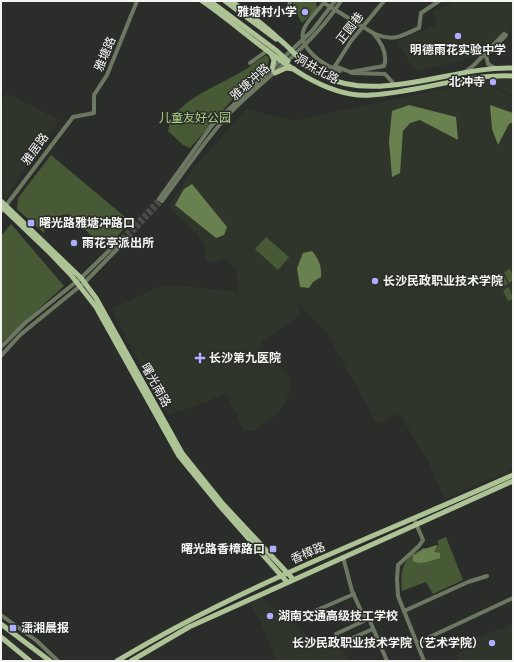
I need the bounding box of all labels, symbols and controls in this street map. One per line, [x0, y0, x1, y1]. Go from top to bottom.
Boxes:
place label: 雅塘村小学 [237, 4, 297, 21]
marker: 雅塘村小学 [300, 7, 310, 17]
street label: 正圆巷 [333, 9, 368, 48]
marker: 明德雨花实验中学 [453, 31, 463, 41]
street label: 雅塘路 [91, 34, 120, 74]
place label: 明德雨花实验中学 [410, 42, 506, 59]
street label: 洞井北路 [292, 50, 342, 89]
street label: 雅塘冲路 [227, 60, 274, 105]
place label: 北冲寺 [449, 74, 485, 91]
marker: 北冲寺 [488, 77, 498, 87]
park label: 儿童友好公园 [159, 110, 231, 127]
street label: 雅居路 [18, 130, 53, 169]
place label: 曙光路雅塘冲路口 [39, 215, 135, 232]
marker: 曙光路雅塘冲路口 [26, 218, 36, 228]
place label: 雨花亭派出所 [82, 235, 154, 252]
marker: 雨花亭派出所 [69, 238, 79, 248]
place label: 长沙民政职业技术学院 [383, 273, 503, 290]
marker: 长沙民政职业技术学院 [370, 276, 380, 286]
place label: 长沙第九医院 [209, 350, 281, 367]
marker: 长沙第九医院 [194, 352, 206, 364]
street label: 曙光南路 [136, 360, 175, 410]
street label: 香樟路 [288, 539, 328, 568]
place label: 曙光路香樟路口 [181, 541, 265, 558]
marker: 曙光路香樟路口 [268, 544, 278, 554]
place label: 湖南交通高级技工学校 [278, 608, 398, 625]
marker: 湖南交通高级技工学校 [265, 611, 275, 621]
place label: 潇湘晨报 [21, 620, 69, 637]
marker: 潇湘晨报 [8, 623, 18, 633]
place label: 长沙民政职业技术学院（艺术学院） [292, 635, 484, 652]
marker: 长沙民政职业技术学院（艺术学院） [487, 638, 497, 648]

